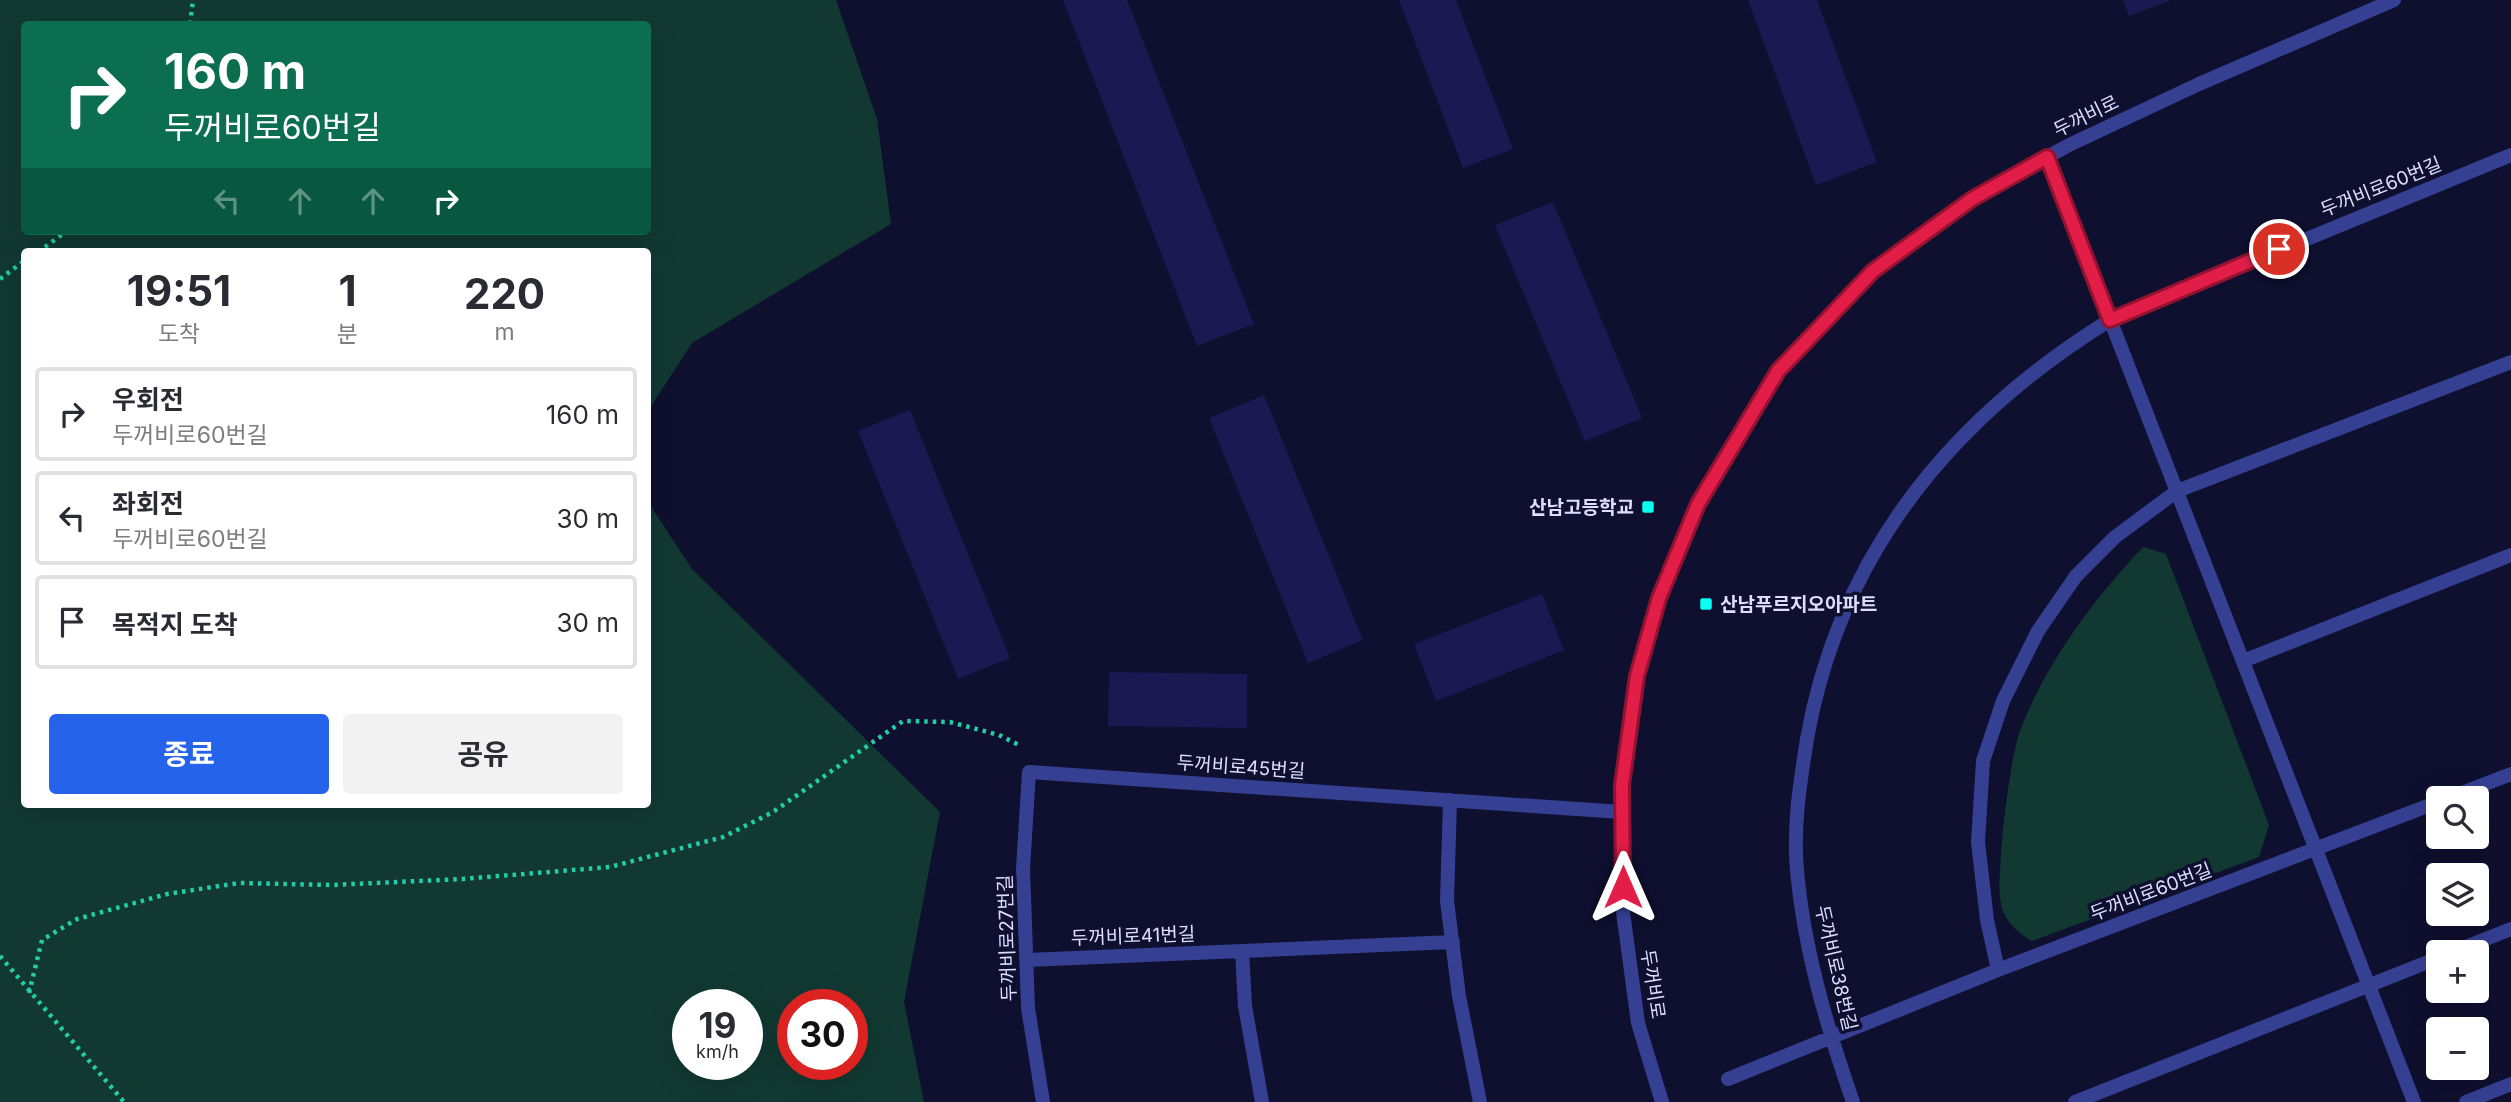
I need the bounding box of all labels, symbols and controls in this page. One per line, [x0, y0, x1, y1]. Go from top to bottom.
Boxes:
text: 160 m [164, 42, 306, 101]
icon: right [49, 49, 140, 140]
street label: 두꺼비로 [2050, 90, 2122, 142]
text: 두꺼비로60번길 [164, 108, 381, 147]
street label: 두꺼비로60번길 [2317, 152, 2445, 222]
icon: left [208, 182, 246, 220]
icon: ahead [281, 182, 319, 220]
icon: ahead [354, 182, 392, 220]
icon: right [427, 182, 465, 220]
pin [2249, 219, 2309, 279]
icon: arrive [2260, 230, 2298, 268]
text: 19:51 [127, 265, 231, 316]
text: 1 [339, 265, 357, 316]
text: 220 [464, 268, 545, 319]
text: m [494, 318, 515, 346]
text: 도착 [158, 320, 200, 348]
text: 분 [337, 320, 358, 348]
text: 우회전 [112, 384, 184, 415]
icon: right [53, 395, 91, 433]
text: 160 m [546, 399, 619, 430]
text: 두꺼비로60번길 [112, 421, 268, 449]
text: 좌회전 [112, 488, 184, 519]
place label: 산남고등학교 [1529, 496, 1634, 519]
icon: left [53, 499, 91, 537]
marker: 산남고등학교 [1640, 499, 1656, 515]
text: 30 m [556, 503, 619, 534]
text: 두꺼비로60번길 [112, 525, 268, 553]
place label: 산남푸르지오아파트 [1720, 593, 1877, 616]
marker: 산남푸르지오아파트 [1698, 596, 1714, 612]
icon: arrive [53, 603, 91, 641]
text: 30 m [556, 607, 619, 638]
text: 목적지 도착 [112, 609, 238, 640]
button: 종료 [49, 714, 329, 794]
button: 공유 [343, 714, 623, 794]
street label: 두꺼비로45번길 [1176, 751, 1306, 783]
map controls [2426, 786, 2489, 1080]
button: search [2426, 786, 2489, 849]
position arrow [1586, 850, 1660, 924]
street label: 두꺼비로60번길 [2087, 858, 2215, 926]
button: layers [2426, 863, 2489, 926]
street label: 두꺼비로27번길 [993, 874, 1021, 1002]
street label: 두꺼비로38번길 [1810, 903, 1862, 1033]
street label: 두꺼비로41번길 [1070, 922, 1196, 950]
button: + [2426, 940, 2489, 1003]
street label: 두꺼비로 [1636, 948, 1670, 1020]
speed limit sign: 30 [777, 989, 868, 1080]
text: 19 [699, 1004, 736, 1046]
button: − [2426, 1017, 2489, 1080]
text: km/h [696, 1041, 739, 1062]

